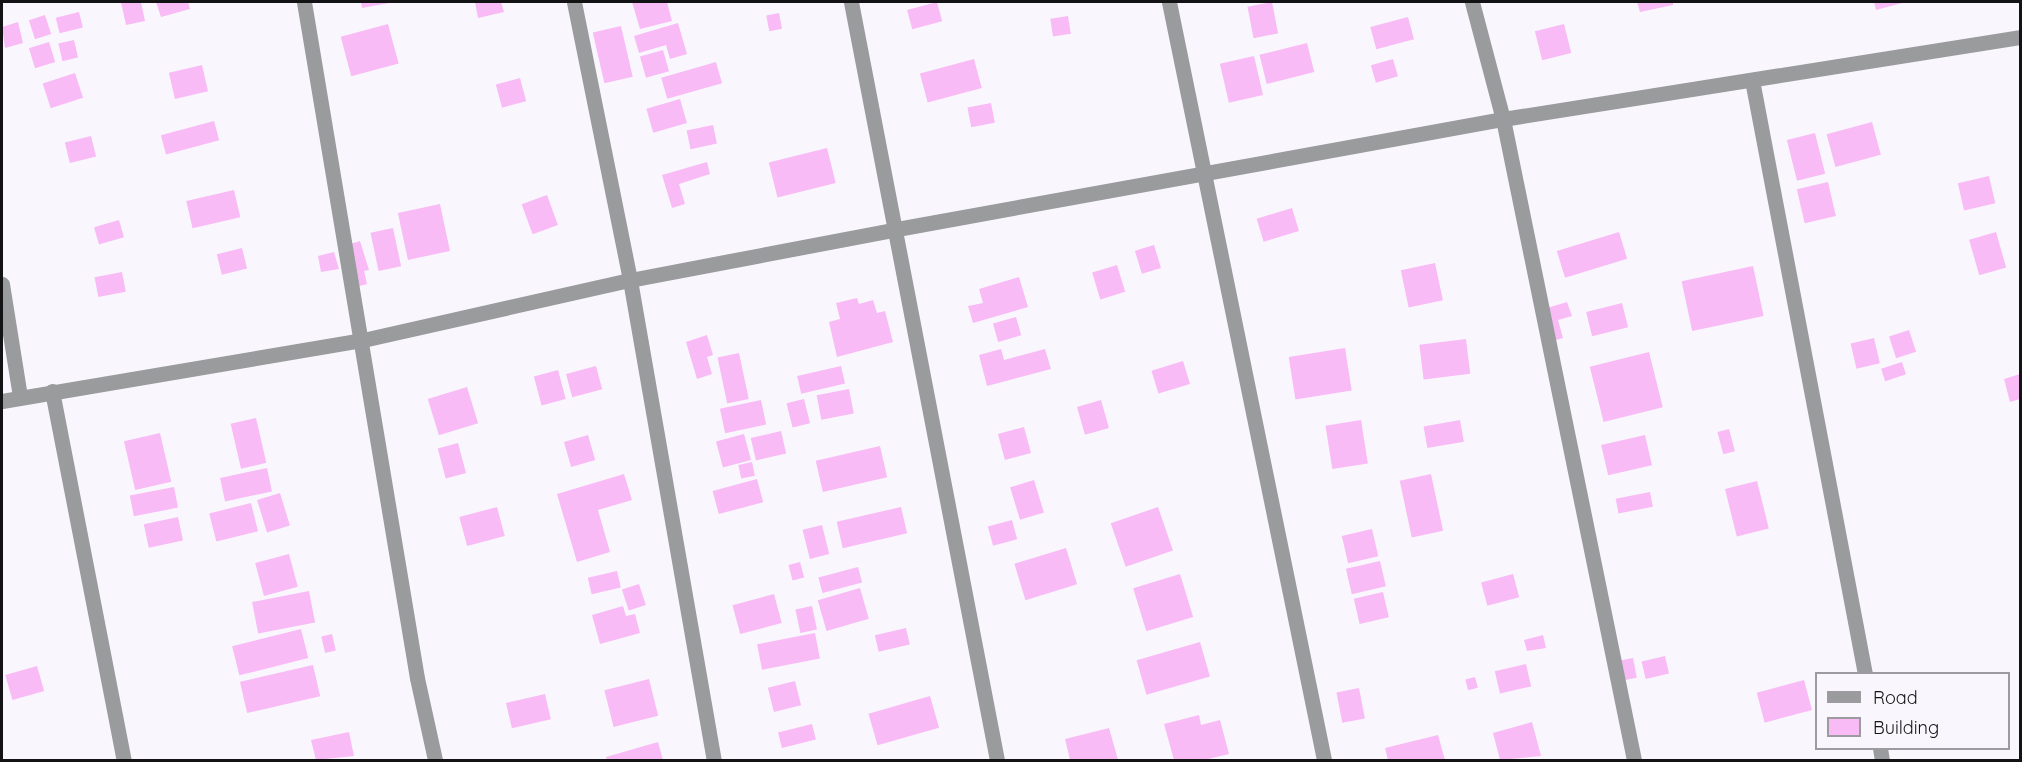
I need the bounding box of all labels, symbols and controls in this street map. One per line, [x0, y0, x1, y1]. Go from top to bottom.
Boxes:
legend [1815, 672, 2010, 750]
text: Road [1873, 686, 1918, 709]
text: Building [1873, 716, 1939, 739]

